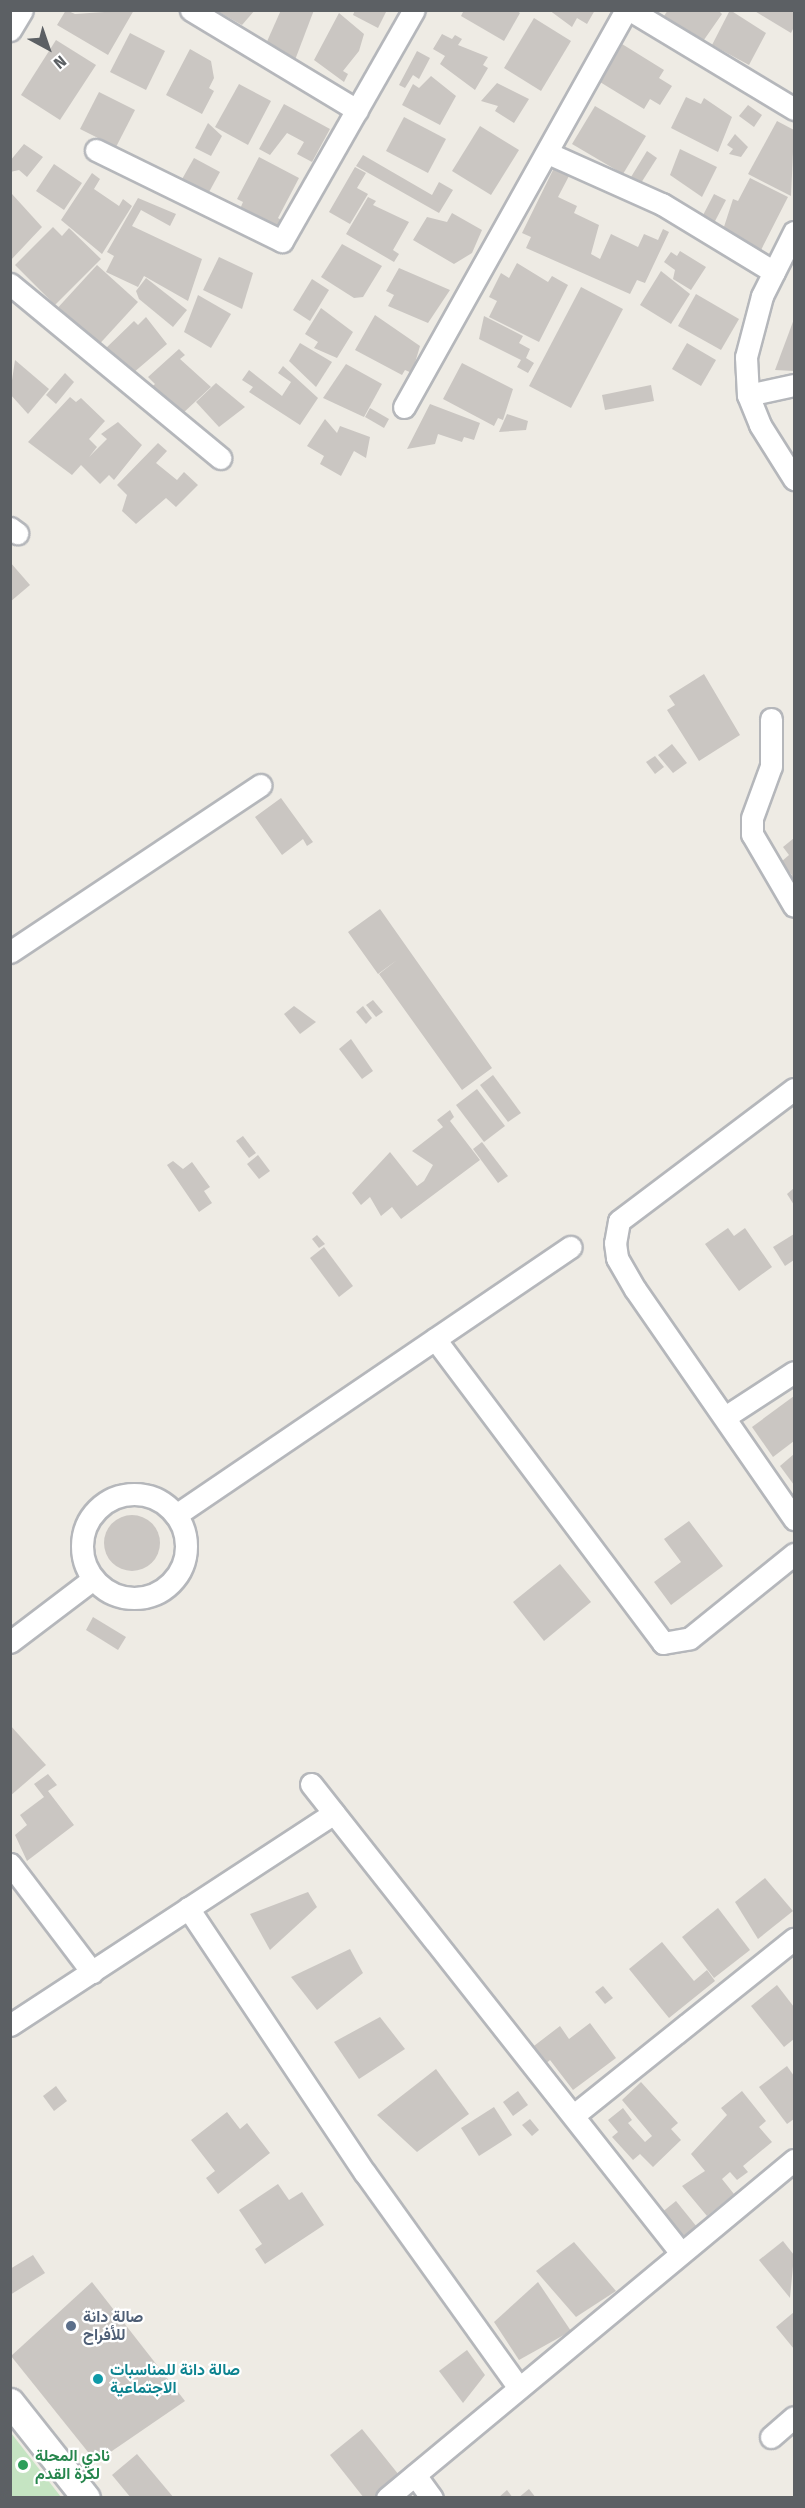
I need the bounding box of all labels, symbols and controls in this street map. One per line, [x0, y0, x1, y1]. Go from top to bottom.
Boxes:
north arrow [18, 18, 78, 78]
text: N [50, 51, 70, 73]
place label: صالة دانة للأفراح [83, 2307, 143, 2345]
marker: صالة دانة للأفراح [64, 2319, 78, 2333]
place label: صالة دانة للمناسبات الاجتماعية [110, 2360, 240, 2398]
marker: صالة دانة للمناسبات الاجتماعية [91, 2372, 105, 2386]
place label: نادي المحلة لكرة القدم [35, 2446, 110, 2484]
marker: نادي المحلة لكرة القدم [16, 2458, 30, 2472]

